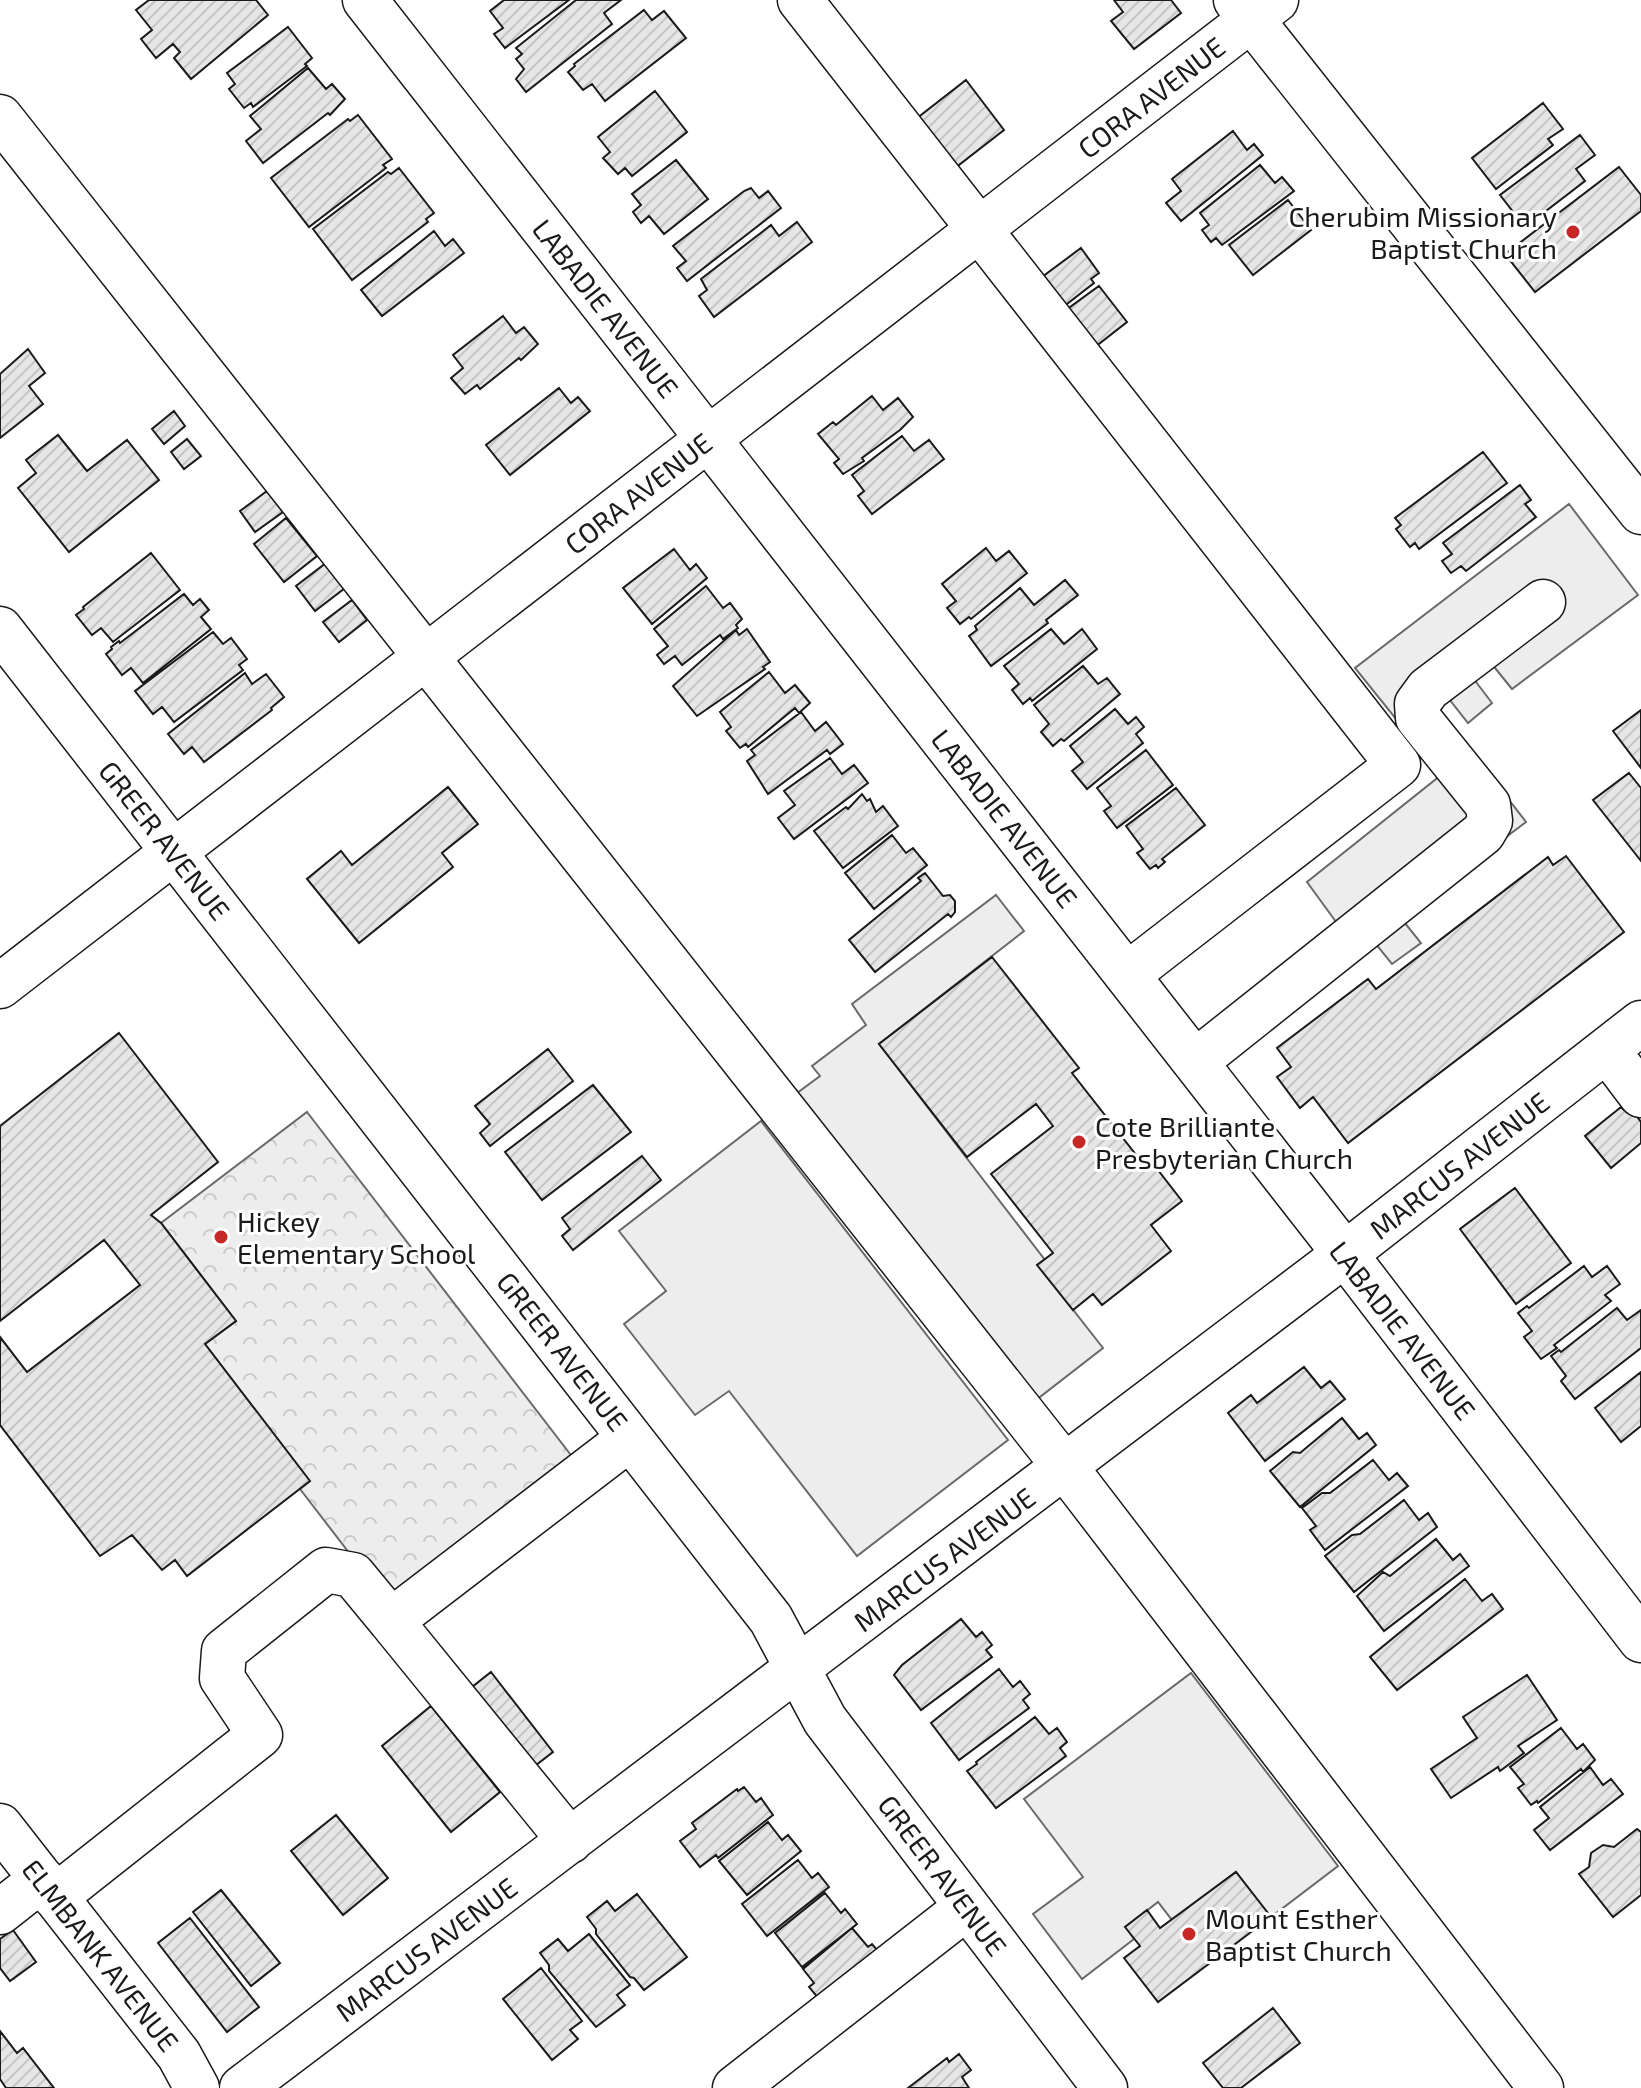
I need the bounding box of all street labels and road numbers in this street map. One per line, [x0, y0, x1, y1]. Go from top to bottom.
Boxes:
street label: CORA AVENUE [1071, 29, 1231, 165]
street label: LABADIE AVENUE [526, 212, 686, 404]
street label: CORA AVENUE [558, 425, 718, 561]
street label: LABADIE AVENUE [925, 722, 1085, 914]
street label: GREER AVENUE [92, 754, 238, 926]
street label: MARCUS AVENUE [1362, 1084, 1556, 1246]
street label: LABADIE AVENUE [1323, 1234, 1483, 1426]
street label: GREER AVENUE [490, 1265, 636, 1437]
street label: MARCUS AVENUE [847, 1480, 1041, 1638]
street label: GREER AVENUE [872, 1788, 1014, 1962]
street label: ELMBANK AVENUE [15, 1852, 187, 2058]
street label: MARCUS AVENUE [329, 1870, 523, 2028]

